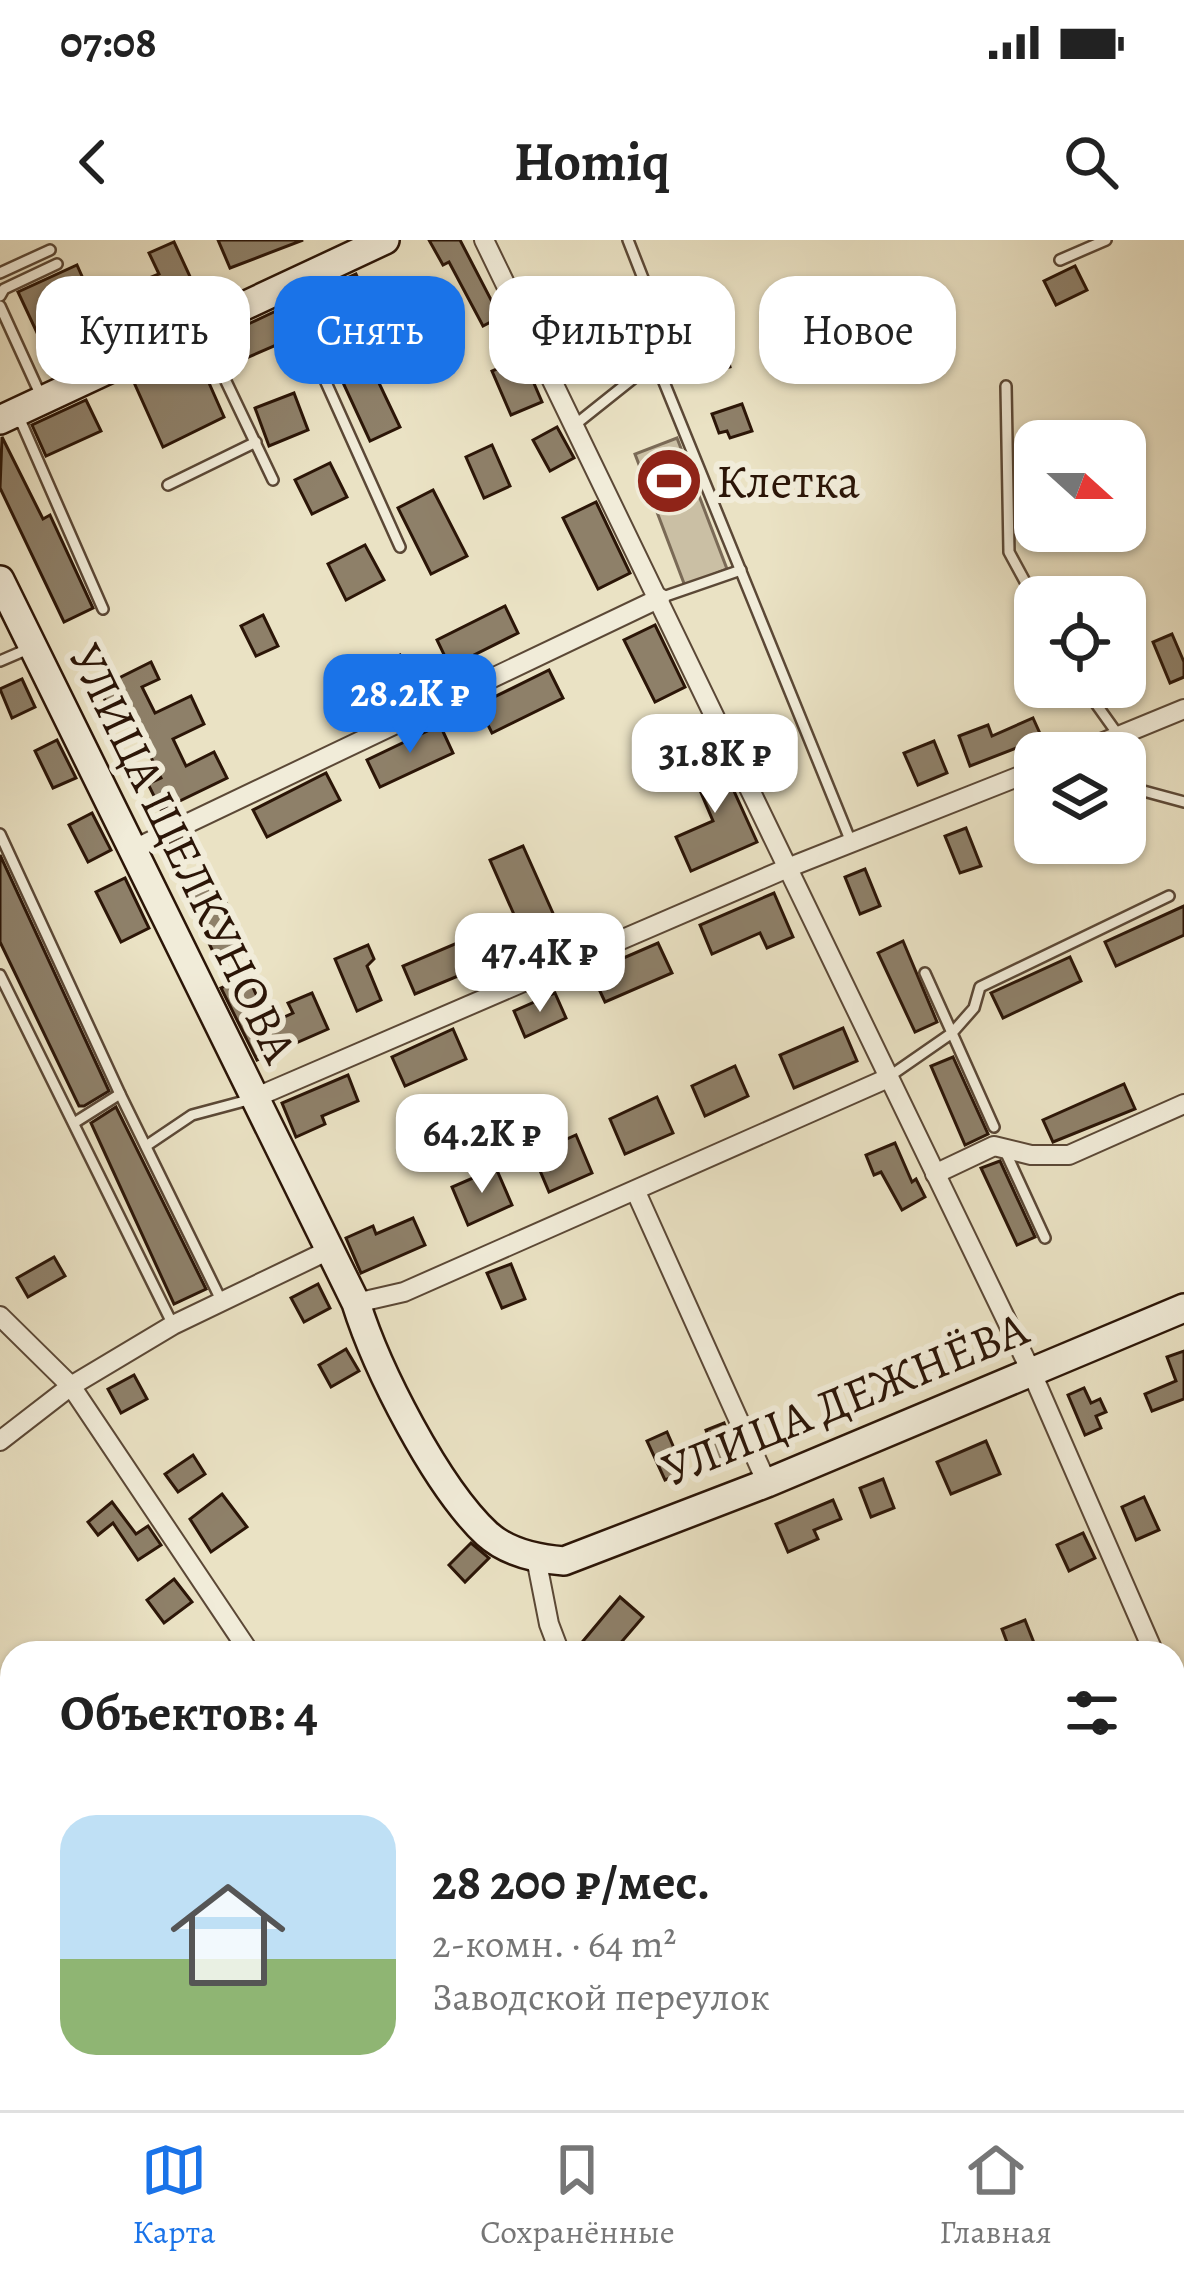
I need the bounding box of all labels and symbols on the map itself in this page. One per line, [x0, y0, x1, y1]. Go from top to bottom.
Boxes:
north arrow [1014, 420, 1146, 552]
sports icon: Клетка [634, 446, 704, 516]
place label: Клетка [716, 448, 860, 514]
street label: УЛИЦА ЩЕЛКУНОВА [53, 632, 314, 1074]
pin: 28.2K ₽ [299, 654, 521, 756]
pin: 31.8K ₽ [604, 714, 826, 816]
pin: 47.4K ₽ [429, 913, 651, 1015]
pin: 64.2K ₽ [371, 1094, 593, 1196]
street label: УЛИЦА ДЕЖНЁВА [652, 1295, 1039, 1502]

